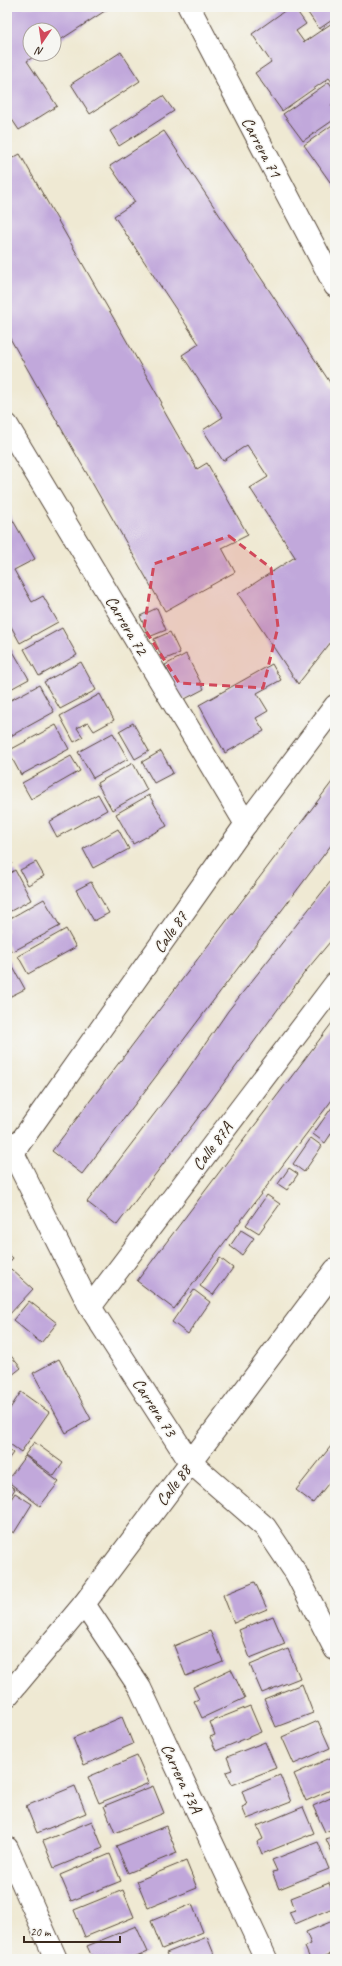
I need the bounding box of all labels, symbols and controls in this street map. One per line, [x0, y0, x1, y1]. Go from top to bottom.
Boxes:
north arrow [22, 22, 62, 62]
text: N [33, 44, 45, 59]
street label: Carrera 71 [237, 113, 287, 182]
street label: Carrera 72 [101, 592, 153, 660]
street label: Calle 87 [149, 906, 193, 957]
street label: Calle 87A [188, 1117, 238, 1174]
street label: Carrera 73 [128, 1374, 182, 1442]
street label: Calle 88 [151, 1459, 197, 1510]
street label: Carrera 73A [156, 1740, 207, 1818]
scale bar [24, 1918, 120, 1944]
text: 20 m [30, 1924, 52, 1940]

